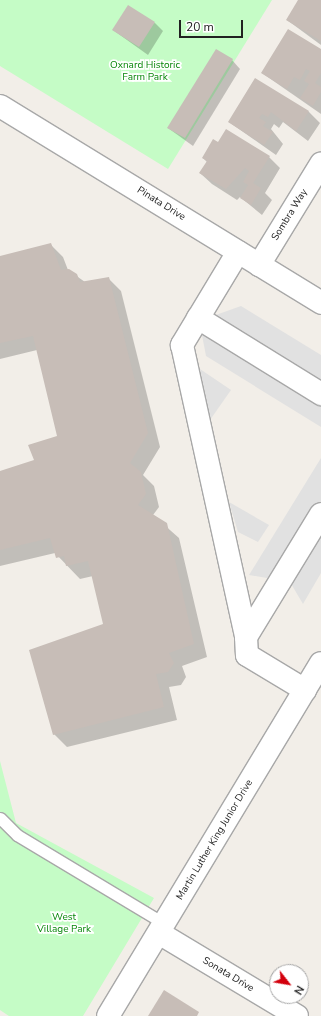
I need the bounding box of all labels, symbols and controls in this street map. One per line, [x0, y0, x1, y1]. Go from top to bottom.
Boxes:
scale bar [181, 12, 245, 38]
text: 20 m [186, 19, 214, 35]
park label: Oxnard Historic Farm Park [110, 59, 180, 82]
street label: Pinata Drive [135, 184, 187, 224]
street label: Sombra Way [269, 187, 311, 243]
street label: Martin Luther King Junior Drive [174, 778, 256, 902]
park label: West Village Park [37, 911, 91, 934]
street label: Sonata Drive [200, 955, 256, 995]
north arrow [269, 964, 309, 1004]
text: N [290, 983, 307, 997]

